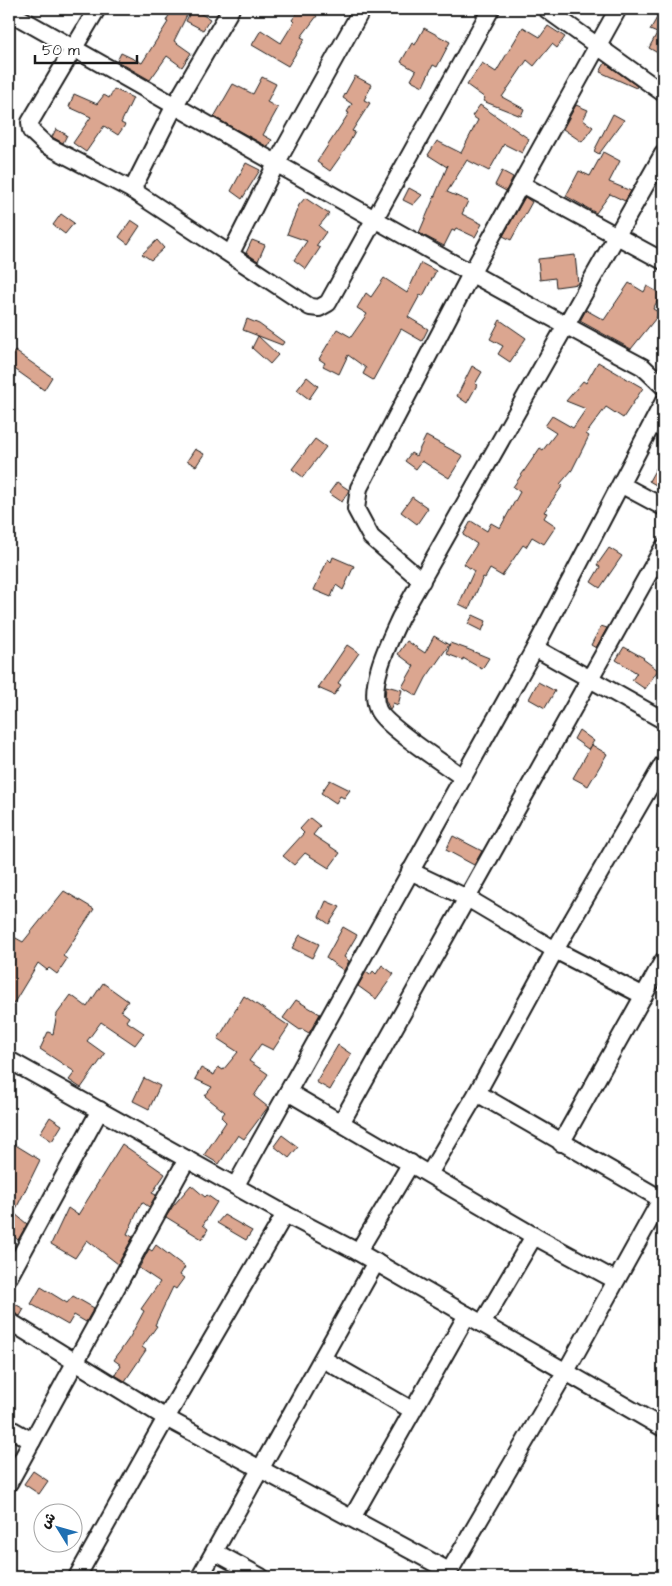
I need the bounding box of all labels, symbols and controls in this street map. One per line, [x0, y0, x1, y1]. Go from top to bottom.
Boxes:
scale bar [35, 32, 138, 64]
text: 50 m [42, 40, 80, 61]
north arrow [32, 1504, 82, 1554]
text: ش [36, 1509, 61, 1533]

